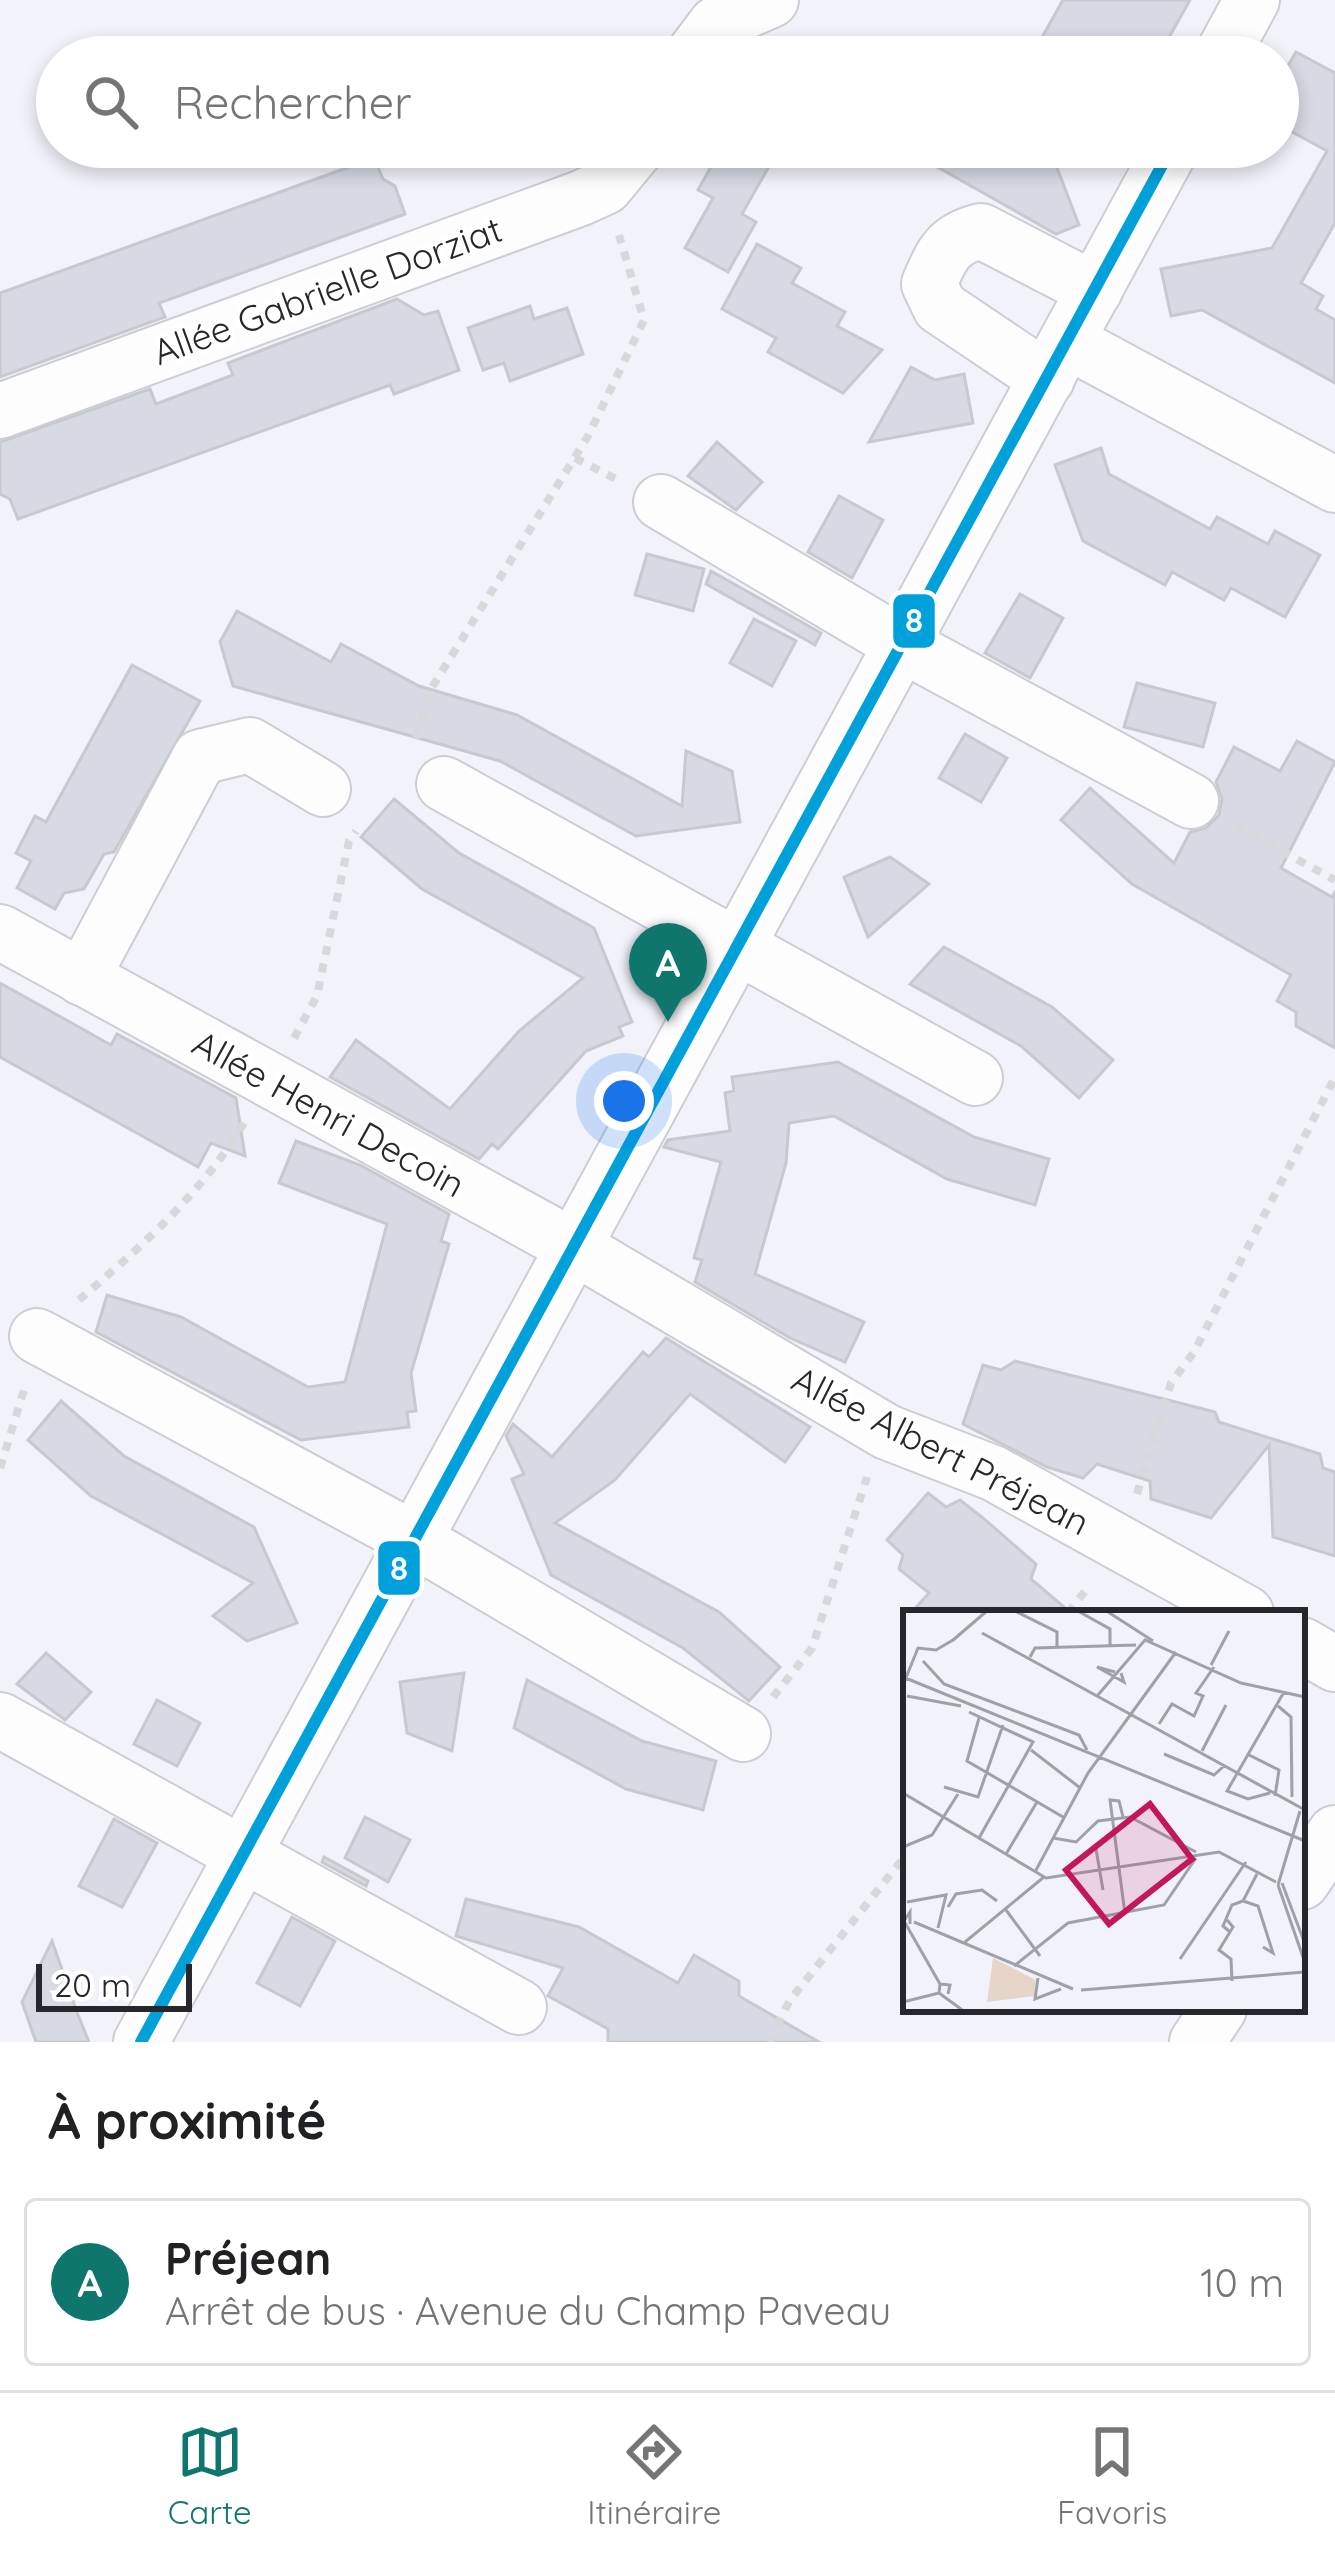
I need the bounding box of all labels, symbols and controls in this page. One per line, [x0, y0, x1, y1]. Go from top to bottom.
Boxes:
search box [36, 36, 1299, 168]
icon: search [78, 69, 144, 135]
text: Rechercher [174, 74, 412, 130]
street label: Allée Gabrielle Dorziat [146, 206, 508, 374]
line badge: 8 [891, 592, 937, 650]
text: 8 [905, 599, 923, 640]
pin: A [629, 923, 707, 1022]
street label: Allée Henri Decoin [185, 1020, 473, 1206]
your location [594, 1071, 654, 1131]
street label: Allée Albert Préjean [785, 1356, 1097, 1544]
line badge: 8 [376, 1539, 422, 1597]
text: 8 [390, 1547, 408, 1588]
inset map [903, 1610, 1305, 2012]
scale bar [36, 1958, 192, 2011]
text: 20 m [54, 1964, 131, 2005]
text: À proximité [48, 2088, 326, 2152]
text: Préjean [165, 2230, 331, 2286]
text: A [78, 2258, 102, 2307]
text: 10 m [1200, 2258, 1284, 2307]
text: Arrêt de bus · Avenue du Champ Paveau [165, 2286, 891, 2335]
tab: Carte [168, 2419, 252, 2532]
tab: Itinéraire [587, 2419, 722, 2532]
tab: Favoris [1057, 2419, 1167, 2532]

